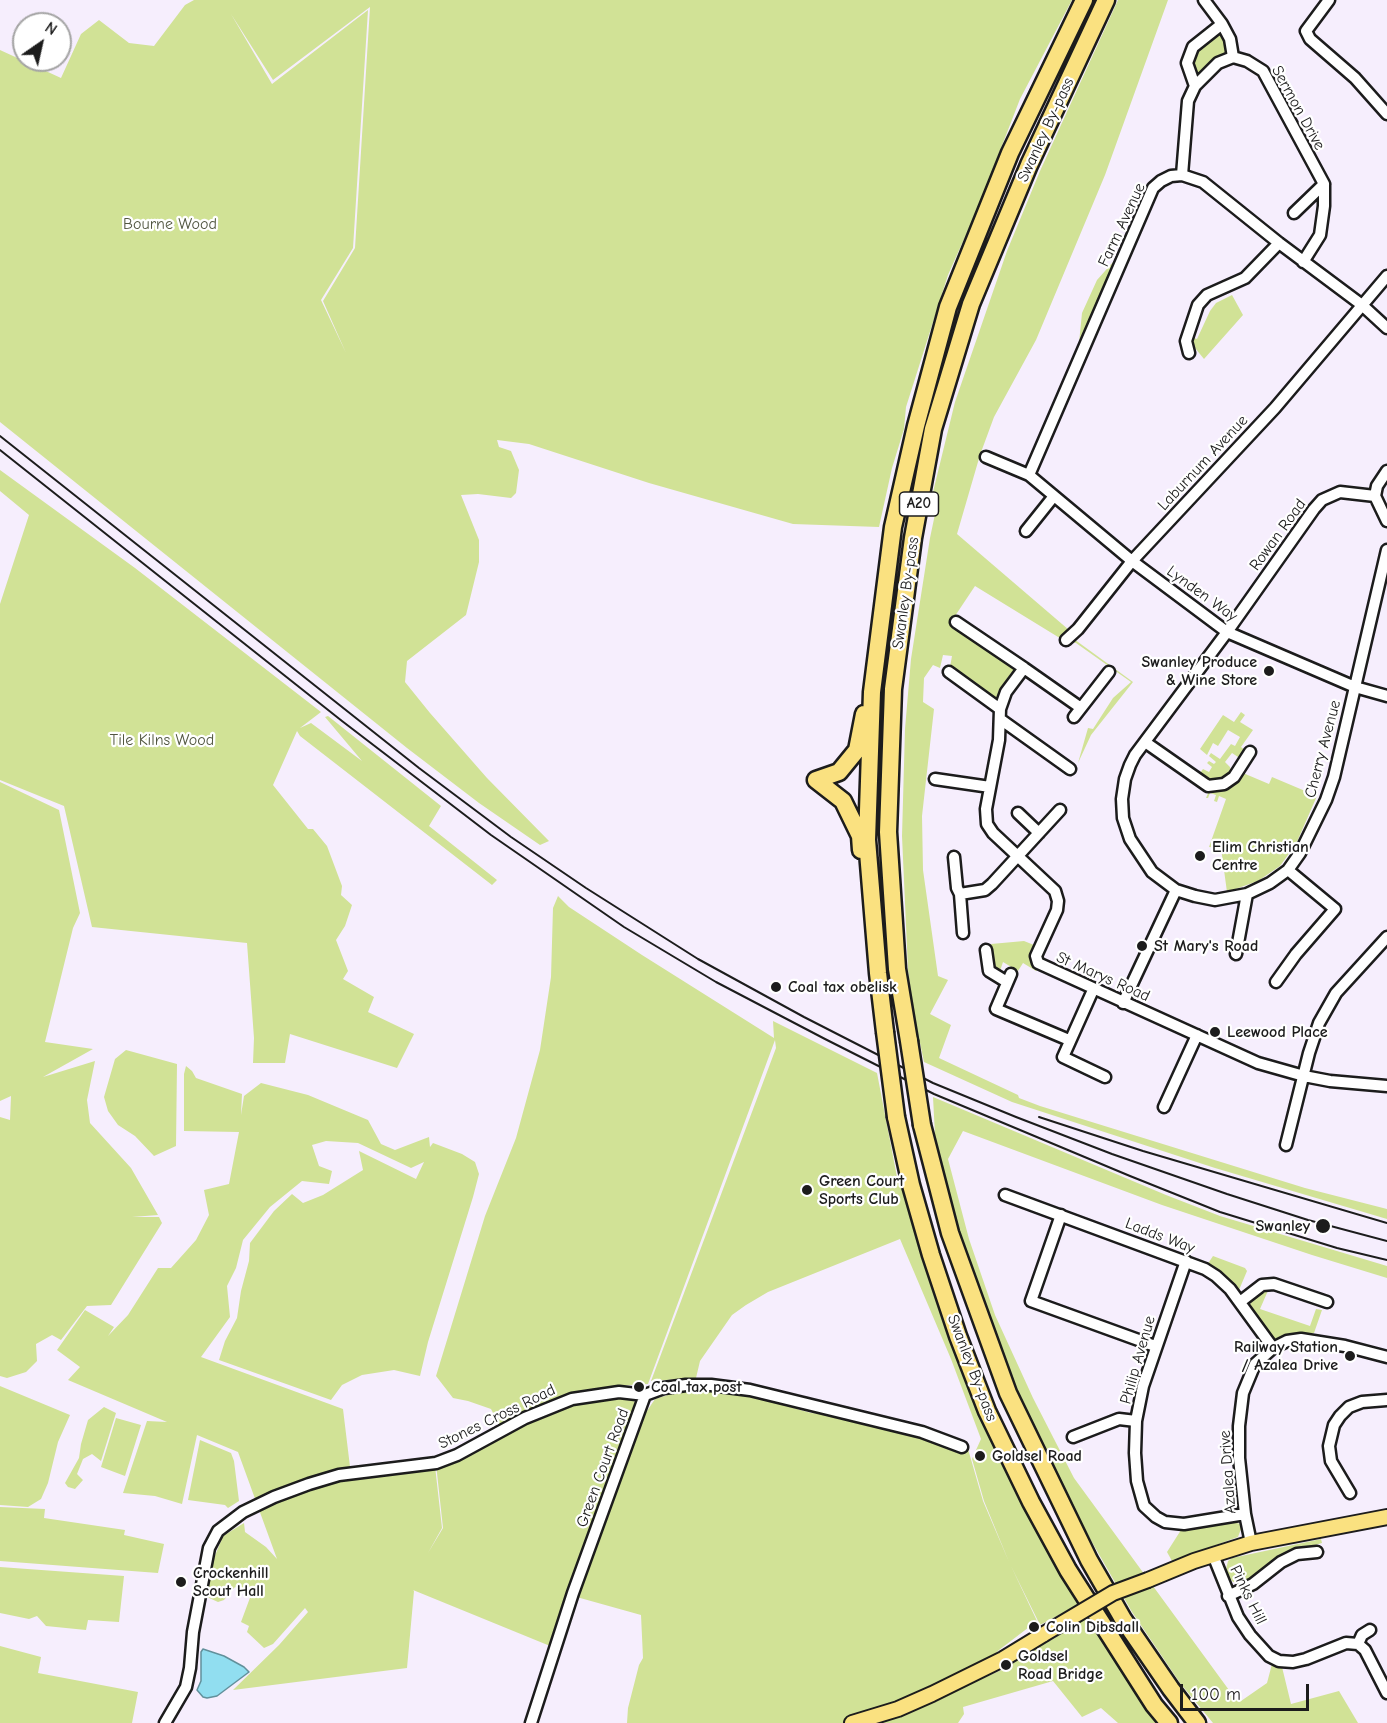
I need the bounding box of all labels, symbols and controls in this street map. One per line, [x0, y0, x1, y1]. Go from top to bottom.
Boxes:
north arrow [12, 12, 72, 72]
text: N [42, 18, 60, 39]
street label: Sermon Drive [1267, 62, 1329, 154]
street label: Swanley By-pass [1013, 75, 1079, 185]
street label: Farm Avenue [1094, 180, 1150, 270]
park label: Bourne Wood [123, 214, 217, 234]
street label: Laburnum Avenue [1154, 411, 1252, 515]
road number: A20 [900, 492, 938, 516]
street label: Rowan Road [1246, 495, 1310, 575]
street label: Swanley By-pass [889, 536, 923, 650]
street label: Lynden Way [1163, 562, 1241, 626]
place label: Swanley Produce & Wine Store [1142, 652, 1257, 690]
marker: Swanley Produce & Wine Store [1262, 664, 1276, 678]
street label: Cherry Avenue [1301, 698, 1345, 800]
park label: Tile Kilns Wood [110, 730, 214, 750]
place label: Elim Christian Centre [1212, 837, 1309, 875]
marker: Elim Christian Centre [1193, 849, 1207, 863]
place label: St Mary's Road [1154, 936, 1258, 956]
marker: St Mary's Road [1135, 939, 1149, 953]
street label: St Marys Road [1053, 948, 1153, 1006]
place label: Coal tax obelisk [788, 977, 897, 997]
marker: Coal tax obelisk [769, 980, 783, 994]
place label: Leewood Place [1227, 1022, 1328, 1042]
marker: Leewood Place [1208, 1025, 1222, 1039]
place label: Green Court Sports Club [819, 1171, 904, 1209]
marker: Green Court Sports Club [800, 1183, 814, 1197]
street label: Ladds Way [1122, 1214, 1198, 1258]
place label: Swanley [1256, 1216, 1310, 1236]
marker: Swanley [1314, 1217, 1332, 1235]
street label: Swanley By-pass [943, 1312, 1001, 1424]
street label: Philip Avenue [1116, 1314, 1160, 1406]
place label: Railway Station / Azalea Drive [1234, 1337, 1338, 1375]
marker: Railway Station / Azalea Drive [1343, 1349, 1357, 1363]
place label: Coal tax post [651, 1377, 742, 1397]
street label: Stones Cross Road [435, 1380, 559, 1454]
marker: Coal tax post [632, 1380, 646, 1394]
street label: Green Court Road [573, 1406, 633, 1530]
street label: Azalea Drive [1216, 1430, 1240, 1514]
place label: Goldsel Road [992, 1446, 1082, 1466]
marker: Goldsel Road [973, 1449, 987, 1463]
street label: Pinks Hill [1225, 1562, 1271, 1628]
place label: Crockenhill Scout Hall [193, 1563, 269, 1601]
marker: Crockenhill Scout Hall [174, 1575, 188, 1589]
place label: Colin Dibsdall [1046, 1617, 1139, 1637]
marker: Colin Dibsdall [1027, 1620, 1041, 1634]
place label: Goldsel Road Bridge [1018, 1646, 1103, 1684]
marker: Goldsel Road Bridge [999, 1658, 1013, 1672]
scale bar [1183, 1672, 1312, 1710]
text: 100 m [1191, 1684, 1241, 1705]

